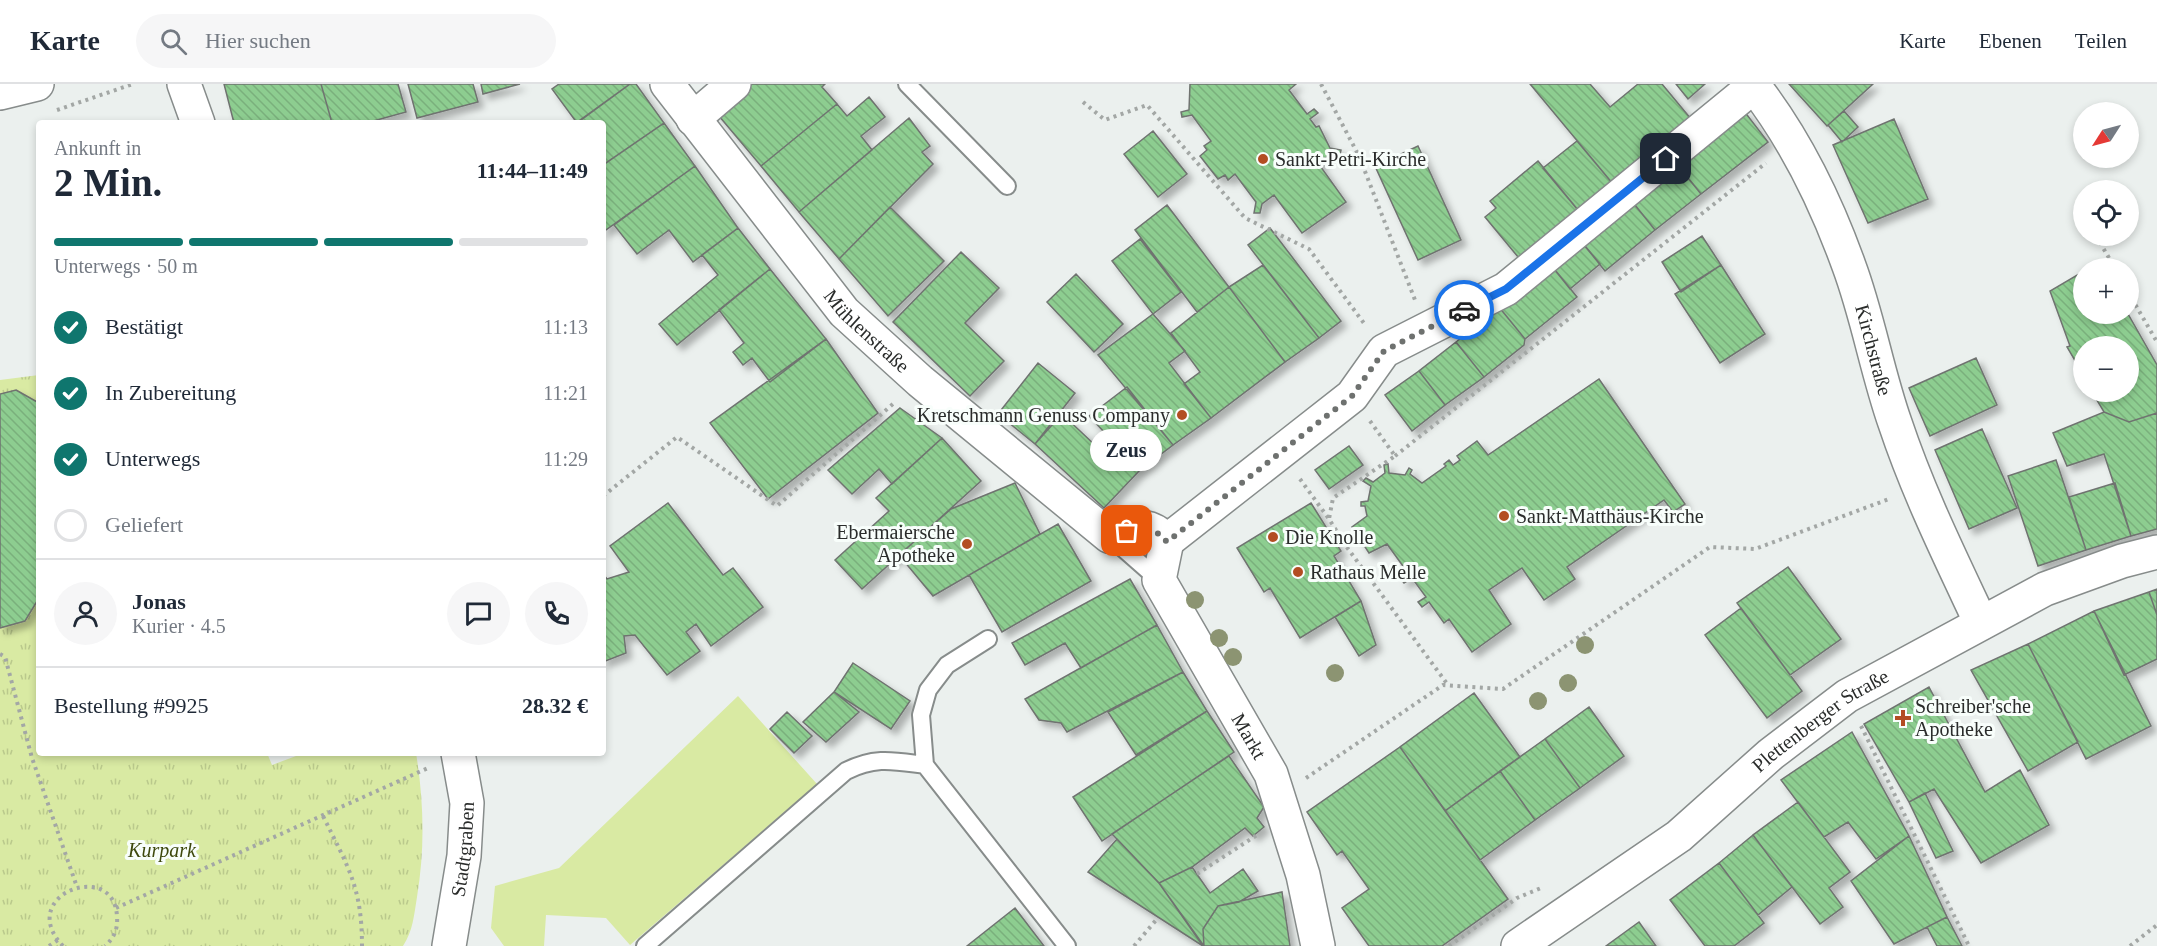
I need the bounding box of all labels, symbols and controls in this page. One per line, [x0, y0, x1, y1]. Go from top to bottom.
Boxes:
search box [136, 14, 556, 68]
text: Karte [30, 25, 100, 56]
icon: search [157, 25, 190, 58]
text: Hier suchen [205, 28, 311, 53]
text: Karte [1899, 29, 1946, 53]
text: Ebenen [1979, 29, 2042, 53]
text: Teilen [2075, 29, 2127, 53]
north arrow [2073, 102, 2139, 168]
map controls [2073, 102, 2139, 402]
pin [1640, 133, 1691, 184]
text: Ankunft in [54, 137, 141, 159]
icon: home [1649, 142, 1682, 175]
place label: Sankt-Petri-Kirche [1275, 148, 1426, 170]
marker: Sankt-Petri-Kirche [1256, 152, 1270, 166]
text: 11:44–11:49 [477, 158, 588, 183]
text: 2 Min. [54, 161, 162, 204]
button: locate [2073, 180, 2139, 246]
text: Unterwegs · 50 m [54, 255, 198, 277]
button: + [2073, 258, 2139, 324]
courier [1434, 280, 1494, 340]
street label: Mühlenstraße [820, 285, 914, 377]
icon: car [1448, 294, 1481, 327]
street label: Kirchstraße [1851, 302, 1897, 398]
icon: check [54, 311, 87, 344]
text: Bestätigt [105, 314, 183, 339]
text: 11:13 [543, 316, 588, 338]
button: − [2073, 336, 2139, 402]
icon: check [54, 377, 87, 410]
text: In Zubereitung [105, 380, 236, 405]
text: 11:21 [543, 382, 588, 404]
place label: Kretschmann Genuss Company [917, 404, 1170, 427]
marker: Kretschmann Genuss Company [1175, 408, 1189, 422]
callout: Zeus [1091, 429, 1163, 471]
text: Zeus [1105, 439, 1147, 461]
icon: check [54, 443, 87, 476]
text: Unterwegs [105, 446, 200, 471]
text: 11:29 [543, 448, 588, 470]
pin [1101, 505, 1152, 556]
place label: Sankt-Matthäus-Kirche [1516, 505, 1704, 527]
marker: Sankt-Matthäus-Kirche [1497, 509, 1511, 523]
text: Geliefert [105, 512, 183, 537]
icon: bag [1110, 514, 1143, 547]
place label: Ebermaiersche Apotheke [836, 521, 955, 567]
place label: Die Knolle [1285, 526, 1373, 548]
marker: Die Knolle [1266, 530, 1280, 544]
marker: Ebermaiersche Apotheke [960, 537, 974, 551]
place label: Rathaus Melle [1310, 561, 1426, 583]
marker: Rathaus Melle [1291, 565, 1305, 579]
button: person [54, 582, 117, 645]
button: chat [447, 582, 510, 645]
button: phone [525, 582, 588, 645]
text: Jonas [132, 589, 186, 614]
text: Kurier · 4.5 [132, 615, 226, 637]
street label: Plettenberger Straße [1748, 665, 1892, 777]
text: Bestellung #9925 [54, 693, 209, 718]
text: 28.32 € [522, 693, 588, 718]
place label: Schreiber'sche Apotheke [1915, 695, 2031, 741]
street label: Markt [1227, 709, 1271, 763]
marker: Schreiber'sche Apotheke [1896, 711, 1910, 725]
street label: Stadtgraben [446, 801, 478, 898]
park label: Kurpark [127, 839, 197, 862]

